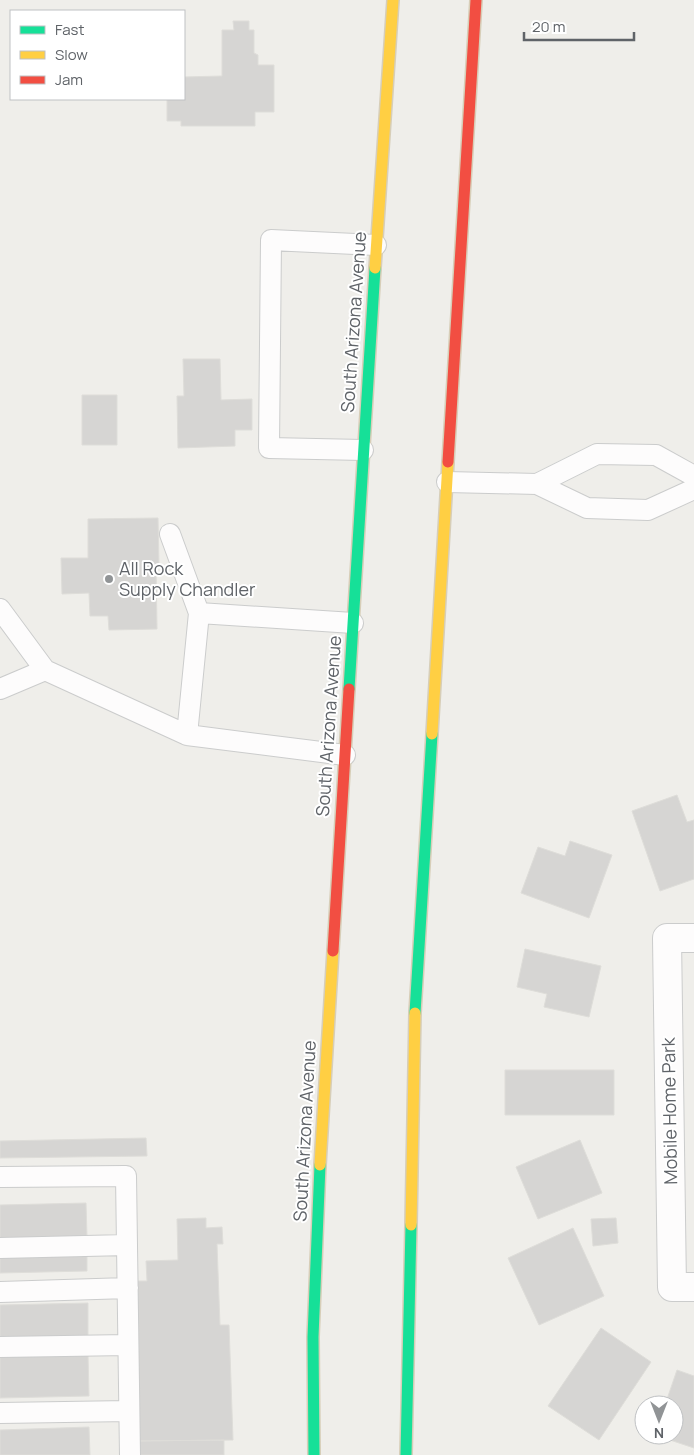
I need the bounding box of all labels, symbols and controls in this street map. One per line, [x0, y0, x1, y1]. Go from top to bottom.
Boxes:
legend [10, 10, 185, 100]
scale bar [524, 10, 634, 42]
text: 20 m [532, 16, 565, 37]
text: Fast [55, 19, 84, 40]
text: Slow [55, 44, 88, 65]
text: Jam [55, 69, 83, 90]
street label: South Arizona Avenue [335, 231, 371, 413]
place label: All Rock Supply Chandler [119, 556, 256, 601]
marker: All Rock Supply Chandler [103, 573, 115, 585]
street label: South Arizona Avenue [310, 635, 346, 817]
street label: Mobile Home Park [656, 1036, 682, 1185]
street label: South Arizona Avenue [287, 1040, 321, 1222]
north arrow [634, 1395, 684, 1445]
text: N [654, 1424, 664, 1443]

